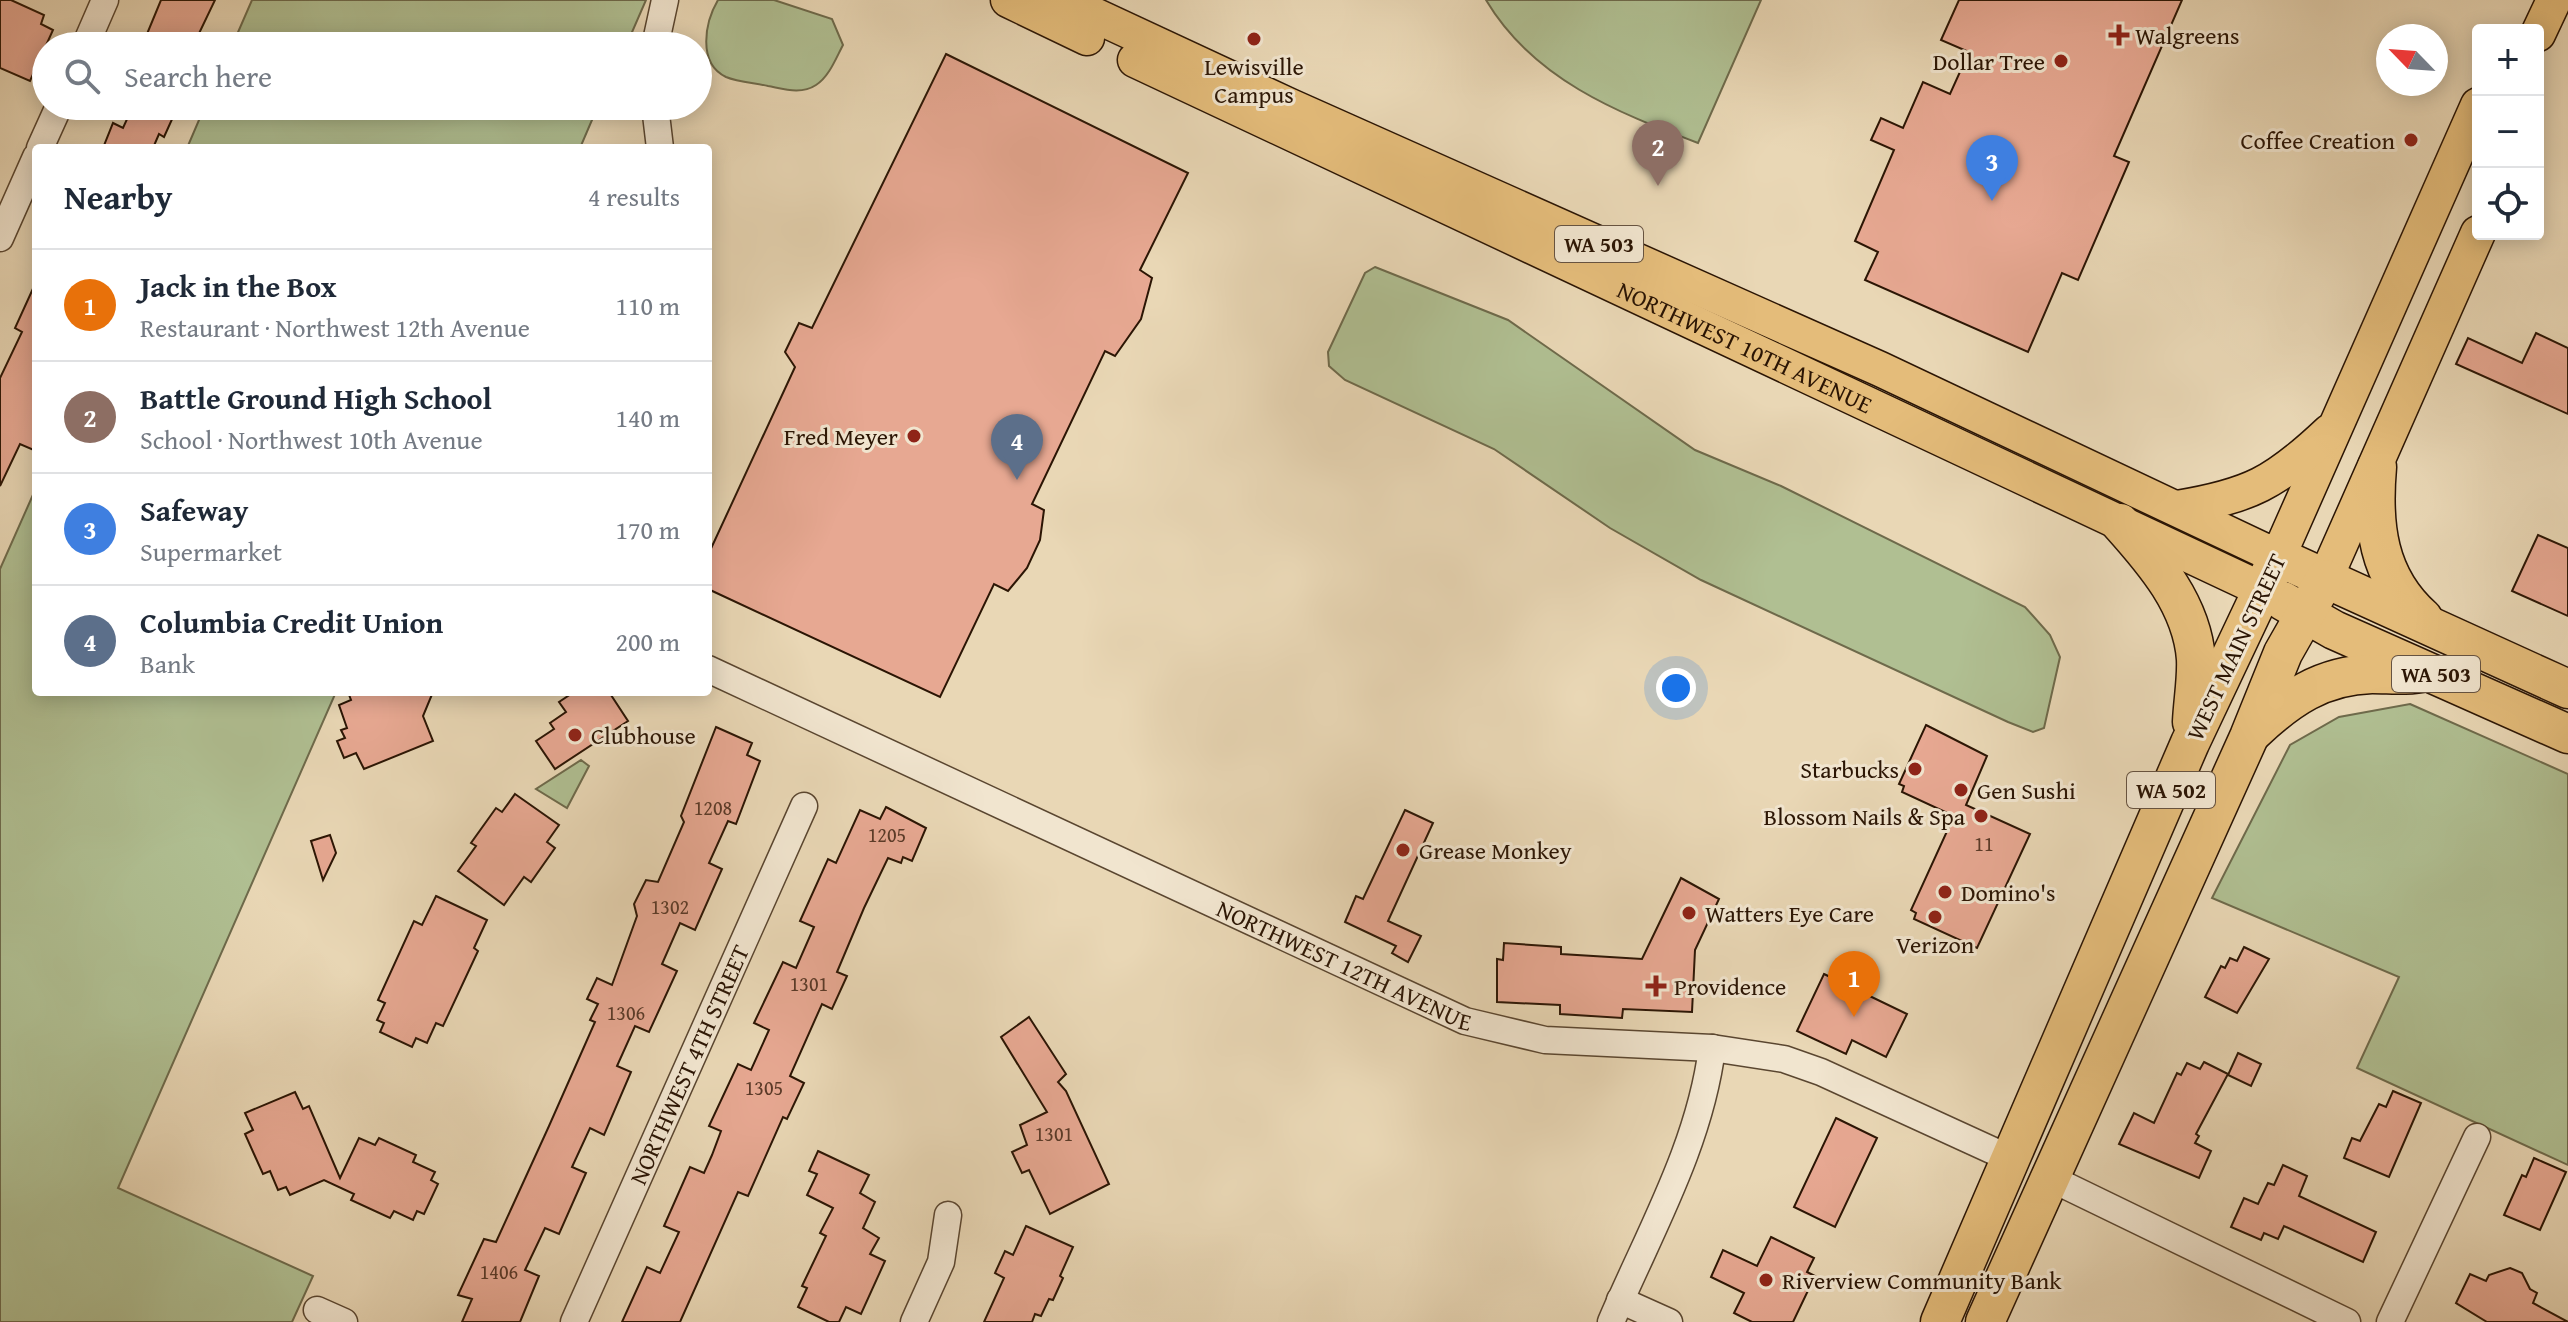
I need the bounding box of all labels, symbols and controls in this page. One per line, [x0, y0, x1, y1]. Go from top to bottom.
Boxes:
place label: Walgreens [2135, 18, 2240, 53]
north arrow [2376, 24, 2448, 96]
map controls [2472, 24, 2544, 240]
button: + [2472, 24, 2544, 96]
marker: Walgreens [2110, 26, 2128, 44]
marker: Lewisville Campus [1245, 30, 1263, 48]
search box [32, 32, 712, 120]
place label: Dollar Tree [1933, 44, 2045, 79]
place label: Lewisville Campus [1204, 49, 1304, 112]
marker: Dollar Tree [2052, 52, 2070, 70]
icon: search [60, 54, 104, 98]
text: Search here [124, 54, 272, 98]
button: − [2472, 96, 2544, 168]
pin: 2 [1632, 120, 1684, 186]
place label: Coffee Creation [2240, 123, 2396, 158]
marker: Coffee Creation [2402, 131, 2420, 149]
pin: 3 [1966, 135, 2018, 201]
button: locate [2472, 168, 2544, 240]
text: Nearby [64, 172, 173, 221]
text: 4 results [588, 177, 680, 216]
road number: WA 503 [1555, 226, 1643, 262]
text: Jack in the Box [140, 264, 337, 308]
street label: NORTHWEST 10TH AVENUE [1612, 272, 1878, 422]
text: 1 [83, 286, 97, 325]
text: 110 m [615, 286, 680, 325]
text: Restaurant · Northwest 12th Avenue [140, 308, 530, 347]
text: Battle Ground High School [140, 376, 492, 420]
text: 2 [83, 398, 97, 437]
text: 140 m [615, 398, 680, 437]
pin: 4 [991, 414, 1043, 480]
place label: Fred Meyer [784, 419, 898, 454]
text: School · Northwest 10th Avenue [140, 420, 483, 459]
marker: Fred Meyer [905, 427, 923, 445]
text: Safeway [140, 488, 248, 532]
text: 3 [83, 510, 97, 549]
text: 170 m [615, 510, 680, 549]
text: Supermarket [140, 532, 282, 571]
street label: WEST MAIN STREET [2177, 548, 2295, 746]
text: Columbia Credit Union [140, 600, 443, 644]
text: 4 [83, 622, 97, 661]
text: 200 m [615, 622, 680, 661]
text: Bank [140, 644, 195, 683]
road number: WA 503 [2392, 656, 2480, 692]
your location [1656, 668, 1696, 708]
place label: Clubhouse [591, 718, 696, 753]
marker: Clubhouse [566, 726, 584, 744]
place label: Starbucks [1800, 752, 1899, 787]
marker: Starbucks [1906, 760, 1924, 778]
road number: WA 502 [2127, 772, 2215, 808]
place label: Gen Sushi [1977, 773, 2076, 808]
marker: Gen Sushi [1952, 781, 1970, 799]
house number: 1208 [694, 793, 732, 822]
place label: Blossom Nails & Spa [1763, 799, 1966, 834]
marker: Blossom Nails & Spa [1972, 807, 1990, 825]
house number: 1205 [868, 820, 906, 849]
house number: 11 [1974, 829, 1994, 858]
place label: Grease Monkey [1419, 833, 1572, 868]
marker: Grease Monkey [1394, 841, 1412, 859]
place label: Domino's [1961, 875, 2056, 910]
marker: Domino's [1936, 883, 1954, 901]
street label: NORTHWEST 12TH AVENUE [1211, 891, 1475, 1039]
house number: 1302 [651, 892, 689, 921]
place label: Watters Eye Care [1705, 896, 1874, 931]
marker: Watters Eye Care [1680, 904, 1698, 922]
marker: Verizon [1926, 908, 1944, 926]
place label: Verizon [1896, 927, 1975, 962]
street label: NORTHWEST 4TH STREET [620, 939, 758, 1190]
pin: 1 [1828, 951, 1880, 1017]
house number: 1301 [790, 969, 828, 998]
place label: Providence [1674, 969, 1786, 1004]
marker: Providence [1645, 975, 1667, 997]
house number: 1306 [607, 998, 645, 1027]
house number: 1305 [745, 1073, 783, 1102]
house number: 1301 [1035, 1119, 1073, 1148]
house number: 1406 [480, 1257, 518, 1286]
place label: Riverview Community Bank [1782, 1263, 2062, 1298]
marker: Riverview Community Bank [1757, 1271, 1775, 1289]

